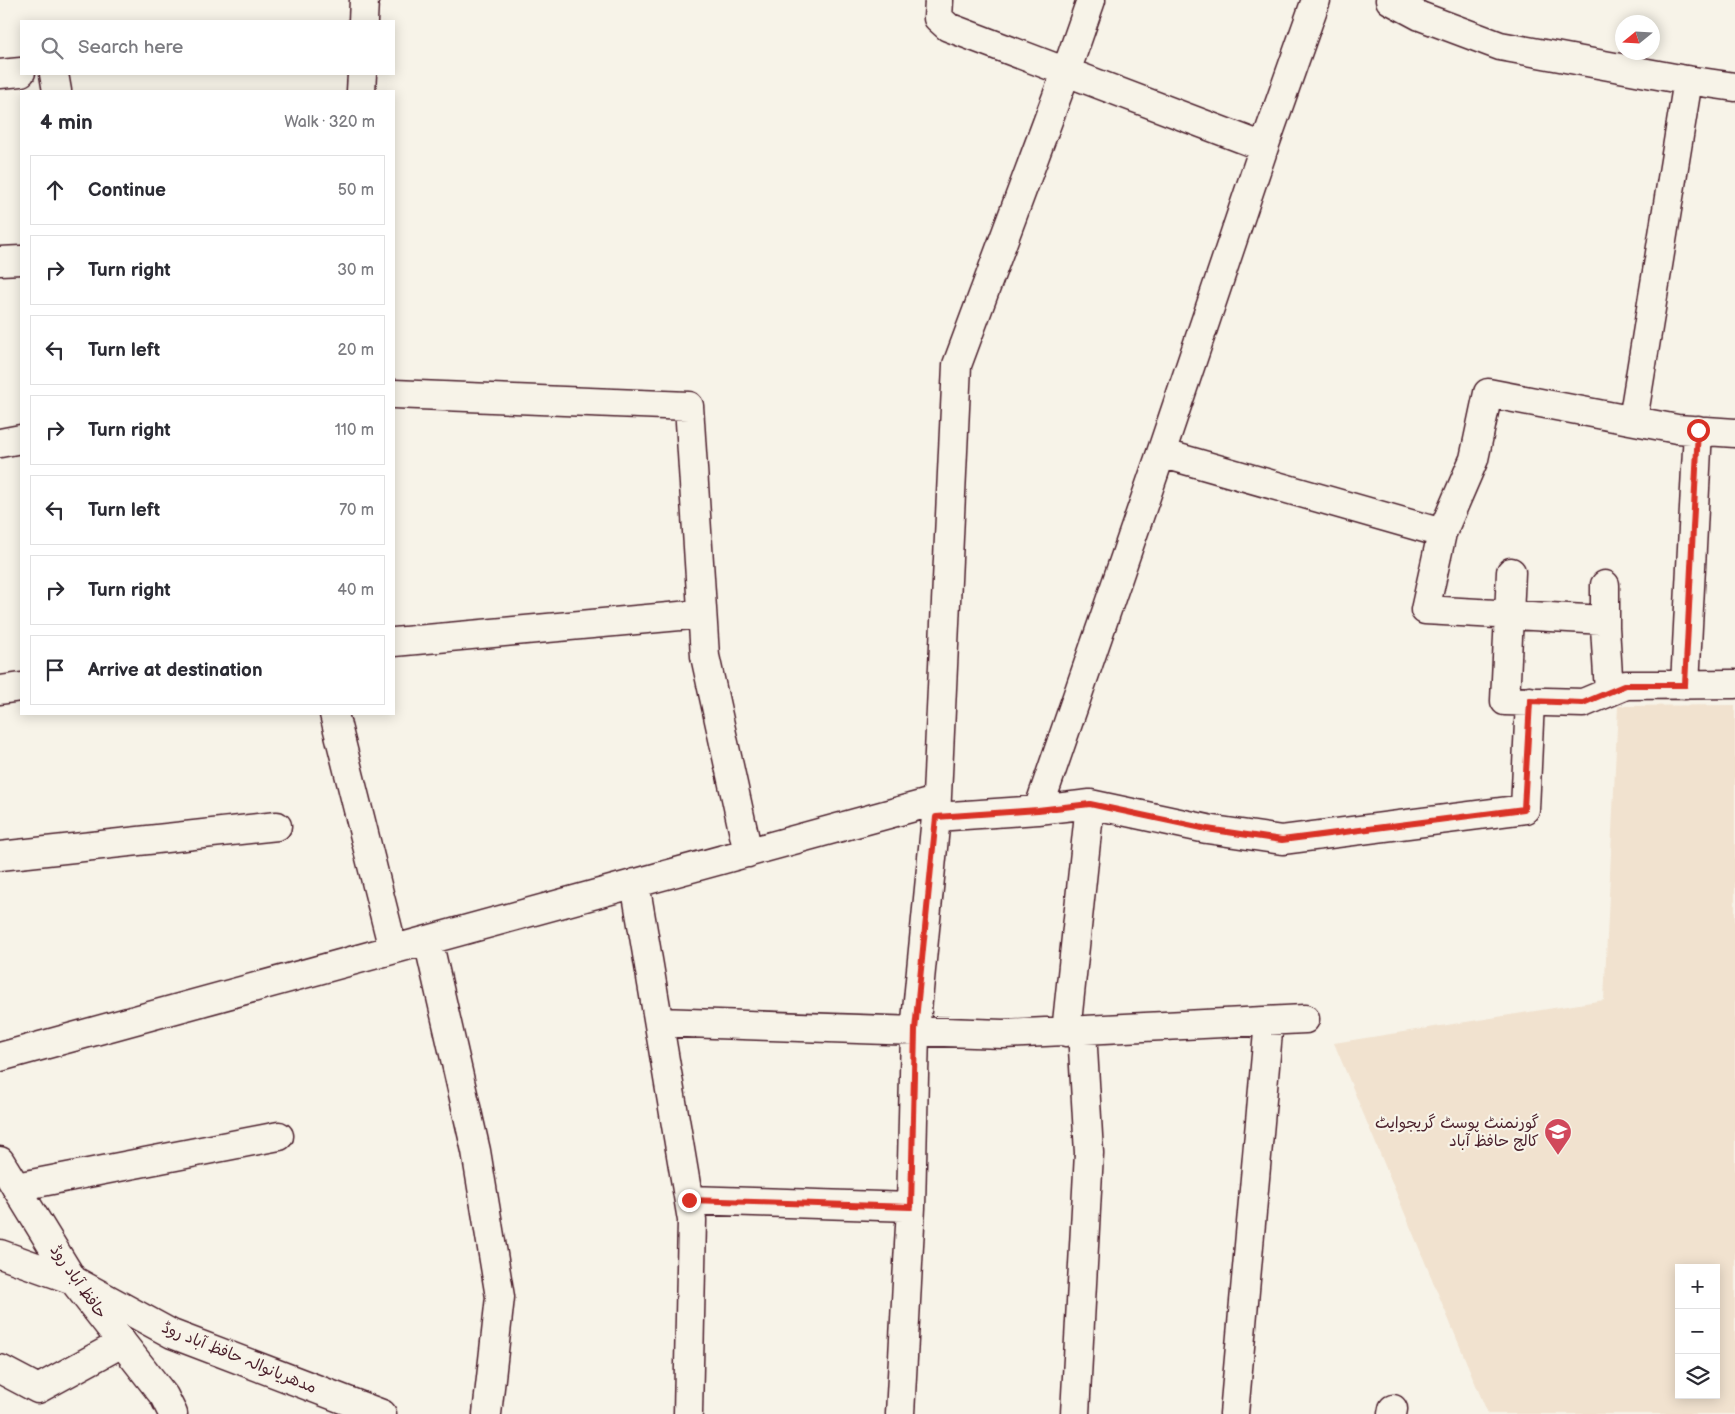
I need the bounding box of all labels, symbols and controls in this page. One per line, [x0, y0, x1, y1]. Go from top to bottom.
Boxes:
north arrow [1615, 15, 1660, 60]
search box [20, 20, 395, 75]
icon: search [38, 34, 66, 62]
text: Search here [78, 36, 183, 59]
text: 4 min [40, 110, 93, 135]
text: Walk · 320 m [284, 113, 375, 132]
icon: ahead [41, 176, 69, 204]
text: Continue [88, 179, 166, 202]
text: 50 m [338, 181, 374, 200]
icon: right [41, 256, 69, 284]
text: Turn right [88, 259, 171, 282]
text: 30 m [337, 261, 374, 280]
icon: left [41, 336, 69, 364]
text: Turn left [88, 339, 160, 362]
text: 20 m [338, 341, 374, 360]
icon: right [41, 416, 69, 444]
text: Turn right [88, 419, 171, 442]
route start [1687, 419, 1710, 442]
text: 110 m [335, 421, 374, 440]
icon: left [41, 496, 69, 524]
text: Turn left [88, 499, 160, 522]
text: 70 m [339, 501, 374, 520]
icon: right [41, 576, 69, 604]
text: Turn right [88, 579, 171, 602]
text: 40 m [337, 581, 374, 600]
icon: arrive [41, 656, 69, 684]
text: Arrive at destination [88, 659, 263, 682]
place label: گورنمنٹ پوسٹ گریجوایٹ کالج حافظ آباد [1375, 1113, 1539, 1151]
school or university icon: گورنمنٹ پوسٹ گریجوایٹ کالج حافظ آباد [1543, 1117, 1573, 1156]
route end [678, 1189, 701, 1212]
street label: حافظ آباد روڈ [46, 1241, 110, 1323]
map controls [1675, 1264, 1720, 1399]
button: + [1675, 1264, 1720, 1309]
button: − [1675, 1309, 1720, 1354]
street label: مدھریانوالہ حافظ آباد روڈ [159, 1318, 319, 1398]
button: layers [1675, 1354, 1720, 1399]

